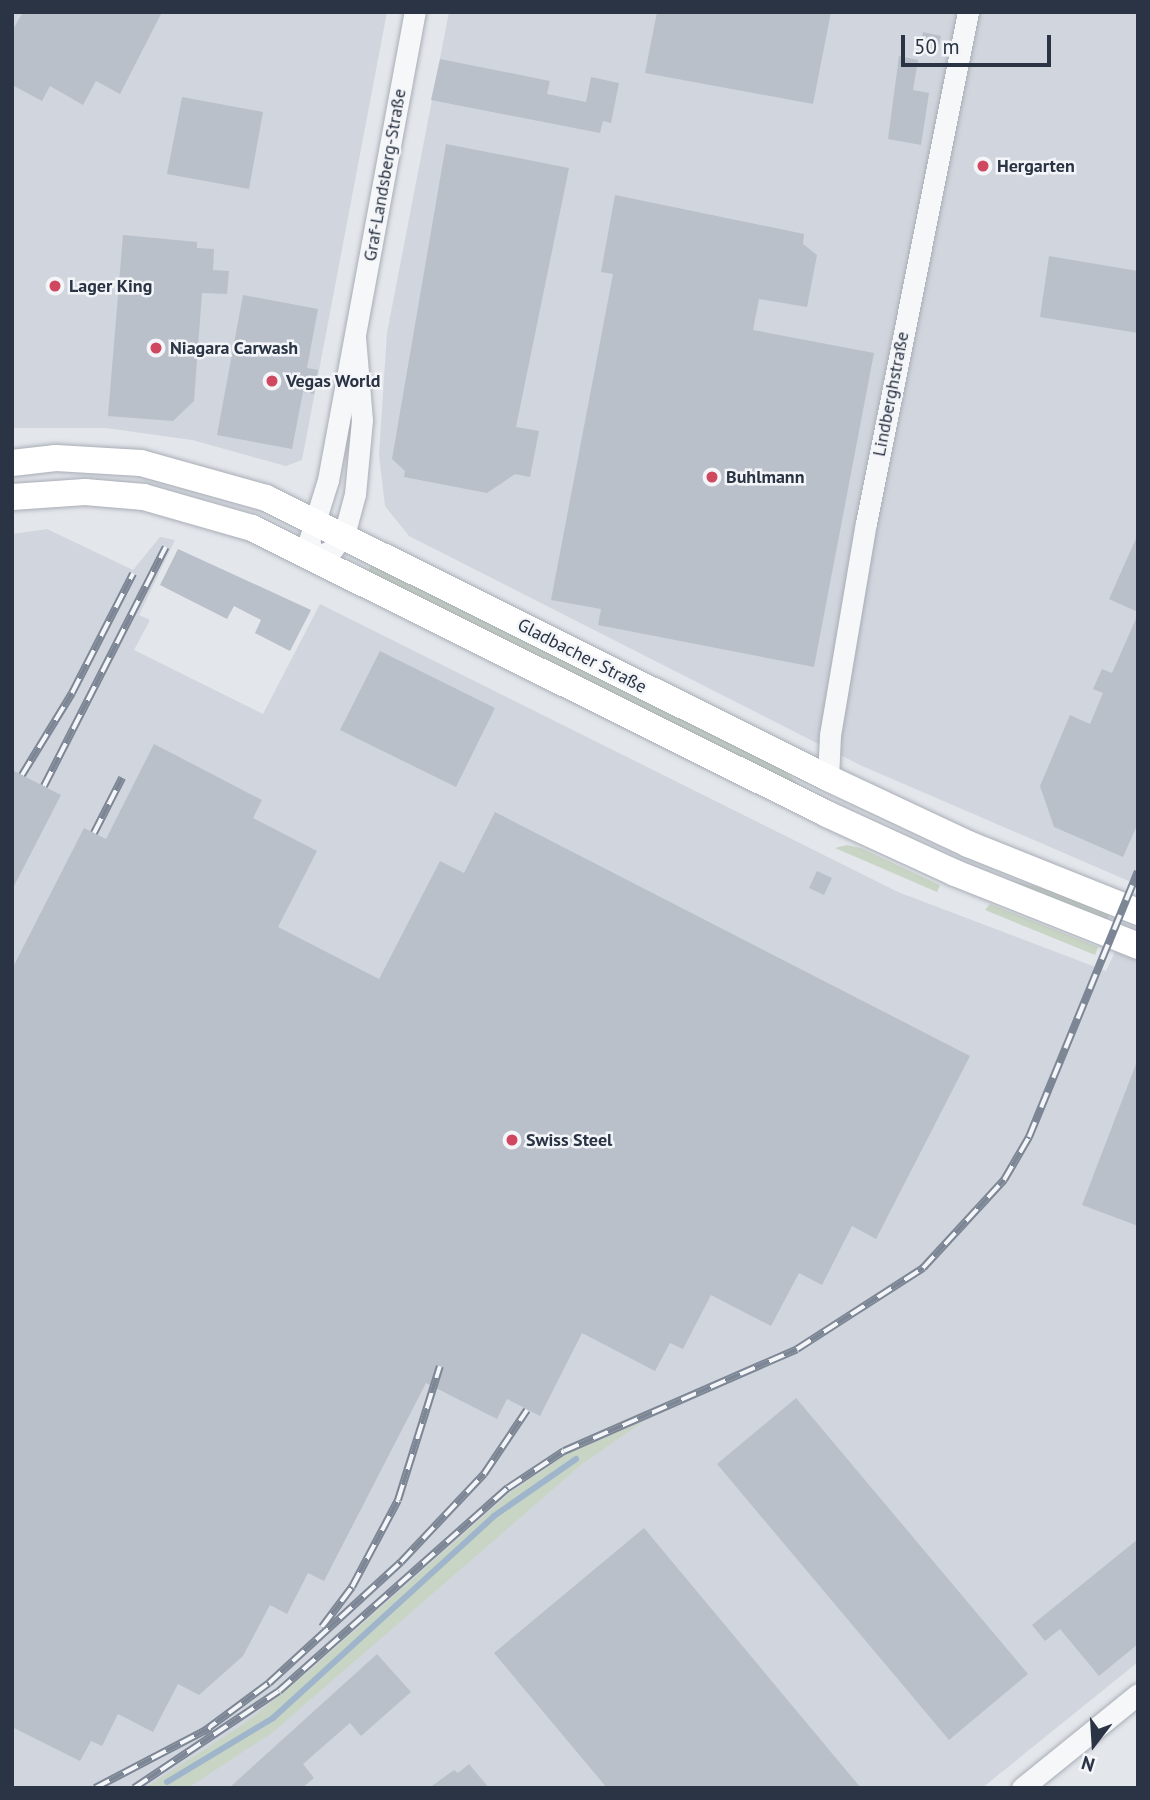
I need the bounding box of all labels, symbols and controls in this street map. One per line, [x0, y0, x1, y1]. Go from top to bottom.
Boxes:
scale bar [905, 21, 1056, 65]
text: 50 m [914, 33, 960, 60]
street label: Graf-Landsberg-Straße [359, 87, 411, 263]
place label: Hergarten [997, 155, 1075, 177]
marker: Hergarten [975, 158, 991, 174]
place label: Lager King [69, 275, 152, 297]
marker: Lager King [47, 278, 63, 294]
street label: Lindberghstraße [868, 330, 914, 458]
place label: Niagara Carwash [170, 337, 298, 359]
marker: Niagara Carwash [148, 340, 164, 356]
place label: Vegas World [286, 370, 381, 392]
marker: Vegas World [264, 373, 280, 389]
place label: Buhlmann [726, 466, 804, 488]
marker: Buhlmann [704, 469, 720, 485]
street label: Gladbacher Straße [514, 614, 650, 698]
place label: Swiss Steel [526, 1129, 612, 1151]
marker: Swiss Steel [504, 1132, 520, 1148]
north arrow [1059, 1709, 1129, 1779]
text: N [1078, 1751, 1097, 1777]

